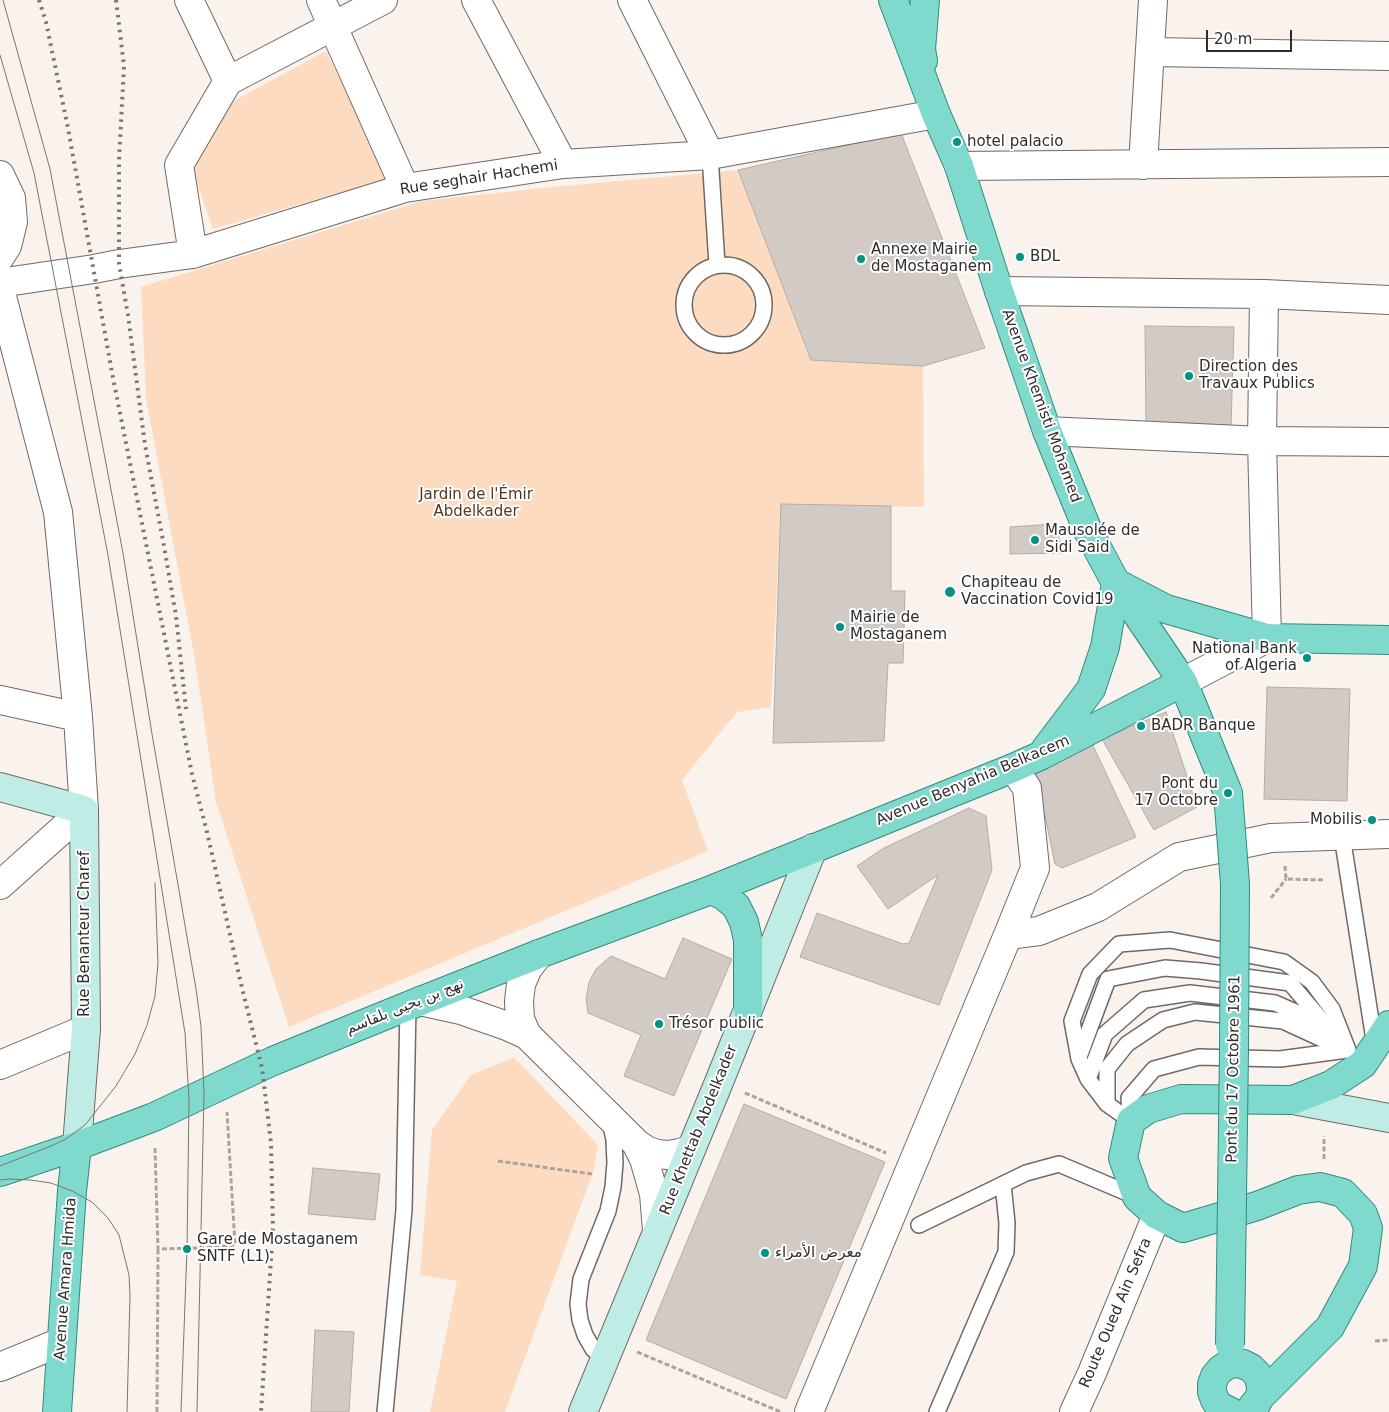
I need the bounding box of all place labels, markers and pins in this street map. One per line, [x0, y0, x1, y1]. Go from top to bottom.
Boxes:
place label: hotel palacio [967, 133, 1063, 151]
marker: hotel palacio [951, 136, 963, 148]
place label: Annexe Mairie de Mostaganem [871, 241, 992, 276]
place label: BDL [1030, 248, 1060, 266]
marker: BDL [1014, 251, 1026, 263]
marker: Annexe Mairie de Mostaganem [855, 253, 867, 265]
place label: Direction des Travaux Publics [1199, 358, 1315, 393]
marker: Direction des Travaux Publics [1183, 370, 1195, 382]
place label: Mausolée de Sidi Said [1045, 522, 1140, 557]
marker: Mausolée de Sidi Said [1029, 534, 1041, 546]
place label: Chapiteau de Vaccination Covid19 [961, 574, 1113, 609]
marker: Chapiteau de Vaccination Covid19 [943, 585, 957, 599]
place label: Mairie de Mostaganem [850, 609, 947, 644]
marker: Mairie de Mostaganem [834, 621, 846, 633]
place label: National Bank of Algeria [1192, 640, 1297, 675]
marker: National Bank of Algeria [1301, 652, 1313, 664]
place label: BADR Banque [1151, 717, 1256, 735]
marker: BADR Banque [1135, 720, 1147, 732]
place label: Pont du 17 Octobre [1134, 775, 1218, 810]
marker: Pont du 17 Octobre [1222, 787, 1234, 799]
place label: Mobilis [1310, 811, 1362, 829]
marker: Mobilis [1366, 814, 1378, 826]
place label: Trésor public [669, 1015, 764, 1033]
marker: Trésor public [653, 1018, 665, 1030]
place label: Gare de Mostaganem SNTF (L1) [197, 1231, 358, 1266]
marker: Gare de Mostaganem SNTF (L1) [181, 1243, 193, 1255]
place label: معرض الأمراء [775, 1244, 862, 1262]
marker: معرض الأمراء [759, 1247, 771, 1259]

